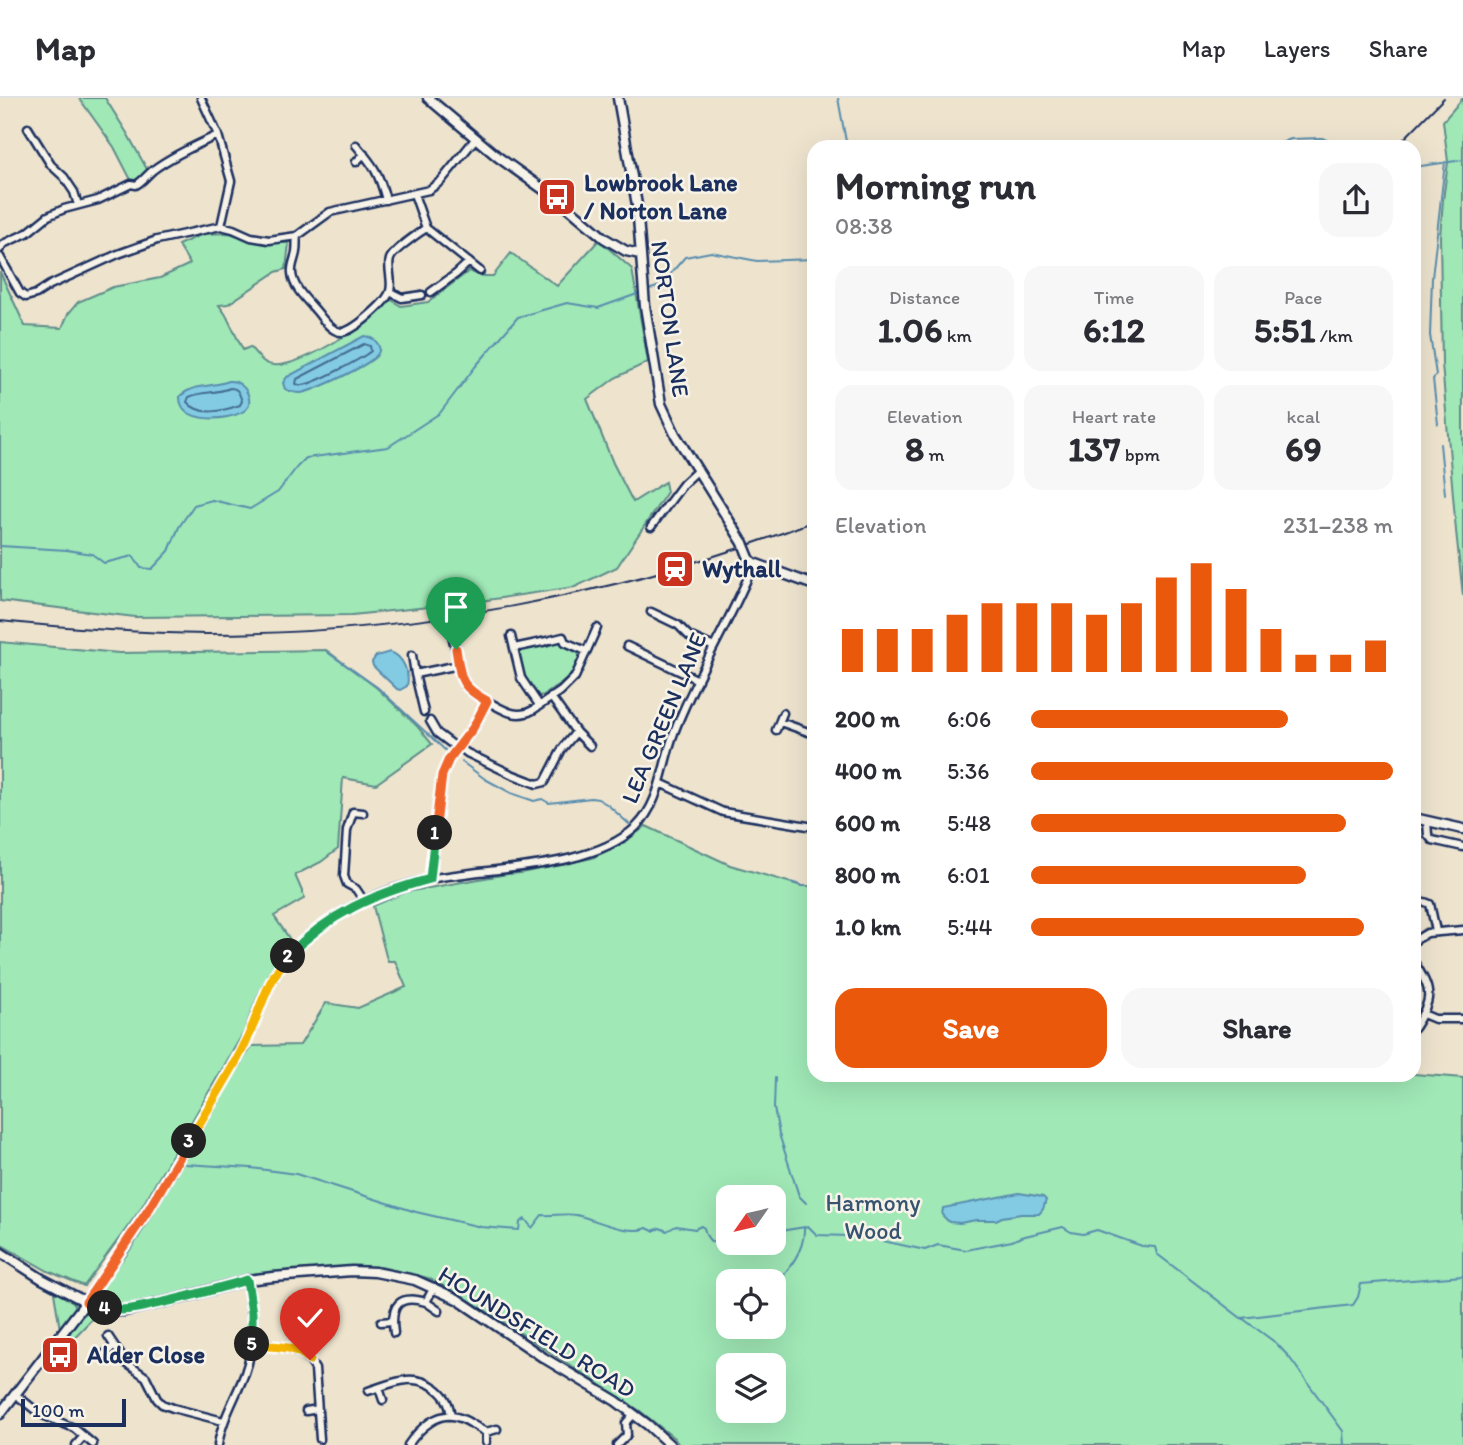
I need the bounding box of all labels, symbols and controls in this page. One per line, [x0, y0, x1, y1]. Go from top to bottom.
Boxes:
text: Map [35, 29, 96, 68]
text: Map [1182, 34, 1226, 63]
text: Layers [1264, 34, 1331, 63]
text: Share [1369, 34, 1428, 63]
text: Morning run [835, 163, 1036, 209]
button: share [1319, 163, 1393, 237]
place label: Lowbrook Lane / Norton Lane [583, 168, 738, 225]
bus stop icon: Lowbrook Lane / Norton Lane [536, 176, 578, 218]
text: 08:38 [835, 212, 893, 240]
street label: NORTON LANE [645, 239, 696, 399]
text: Distance [889, 286, 960, 309]
text: Time [1094, 286, 1134, 309]
text: Pace [1284, 286, 1322, 309]
text: 1.06 [877, 309, 942, 351]
text: 6:12 [1083, 309, 1145, 351]
text: 5:51 [1254, 309, 1315, 351]
text: km [942, 324, 972, 347]
text: /km [1315, 324, 1353, 347]
text: Elevation [887, 405, 962, 428]
text: Heart rate [1072, 405, 1156, 428]
text: kcal [1286, 405, 1320, 428]
text: 8 [905, 428, 924, 470]
text: 137 [1068, 428, 1121, 470]
text: 69 [1285, 428, 1322, 470]
text: m [924, 443, 944, 466]
text: bpm [1121, 443, 1160, 466]
text: Elevation [835, 511, 926, 539]
text: 231–238 m [1283, 511, 1393, 539]
station icon: Wythall [654, 548, 696, 590]
place label: Wythall [702, 554, 782, 584]
pin [426, 577, 486, 649]
icon: arrive [437, 588, 475, 626]
street label: LEA GREEN LANE [615, 628, 713, 808]
text: 200 m [835, 705, 900, 733]
text: 6:06 [947, 705, 991, 733]
text: 400 m [835, 757, 902, 785]
text: 5:36 [947, 757, 989, 785]
text: 600 m [835, 809, 900, 837]
text: 5:48 [947, 809, 991, 837]
pin: 1 [418, 816, 452, 850]
text: 1 [430, 821, 439, 844]
text: 800 m [835, 861, 900, 889]
text: 6:01 [947, 861, 990, 889]
text: 1.0 km [835, 913, 901, 941]
text: 5:44 [947, 913, 992, 941]
pin: 2 [270, 938, 306, 974]
text: 2 [283, 944, 293, 967]
button: Save [835, 988, 1107, 1068]
button: Share [1121, 988, 1393, 1068]
pin: 3 [172, 1124, 206, 1158]
text: 3 [183, 1129, 194, 1152]
north arrow [716, 1185, 786, 1255]
map controls [716, 1185, 786, 1423]
park label: Harmony Wood [825, 1188, 921, 1245]
street label: HOUNDSFIELD ROAD [433, 1259, 641, 1404]
button: locate [716, 1269, 786, 1339]
pin [280, 1288, 340, 1360]
pin: 4 [88, 1290, 122, 1326]
text: 4 [99, 1296, 110, 1319]
icon: check [291, 1299, 329, 1337]
pin: 5 [234, 1326, 270, 1362]
text: 5 [247, 1332, 256, 1355]
bus stop icon: Alder Close [39, 1334, 81, 1376]
place label: Alder Close [86, 1340, 205, 1369]
button: layers [716, 1353, 786, 1423]
scale bar [21, 1396, 126, 1428]
text: 100 m [32, 1399, 84, 1422]

